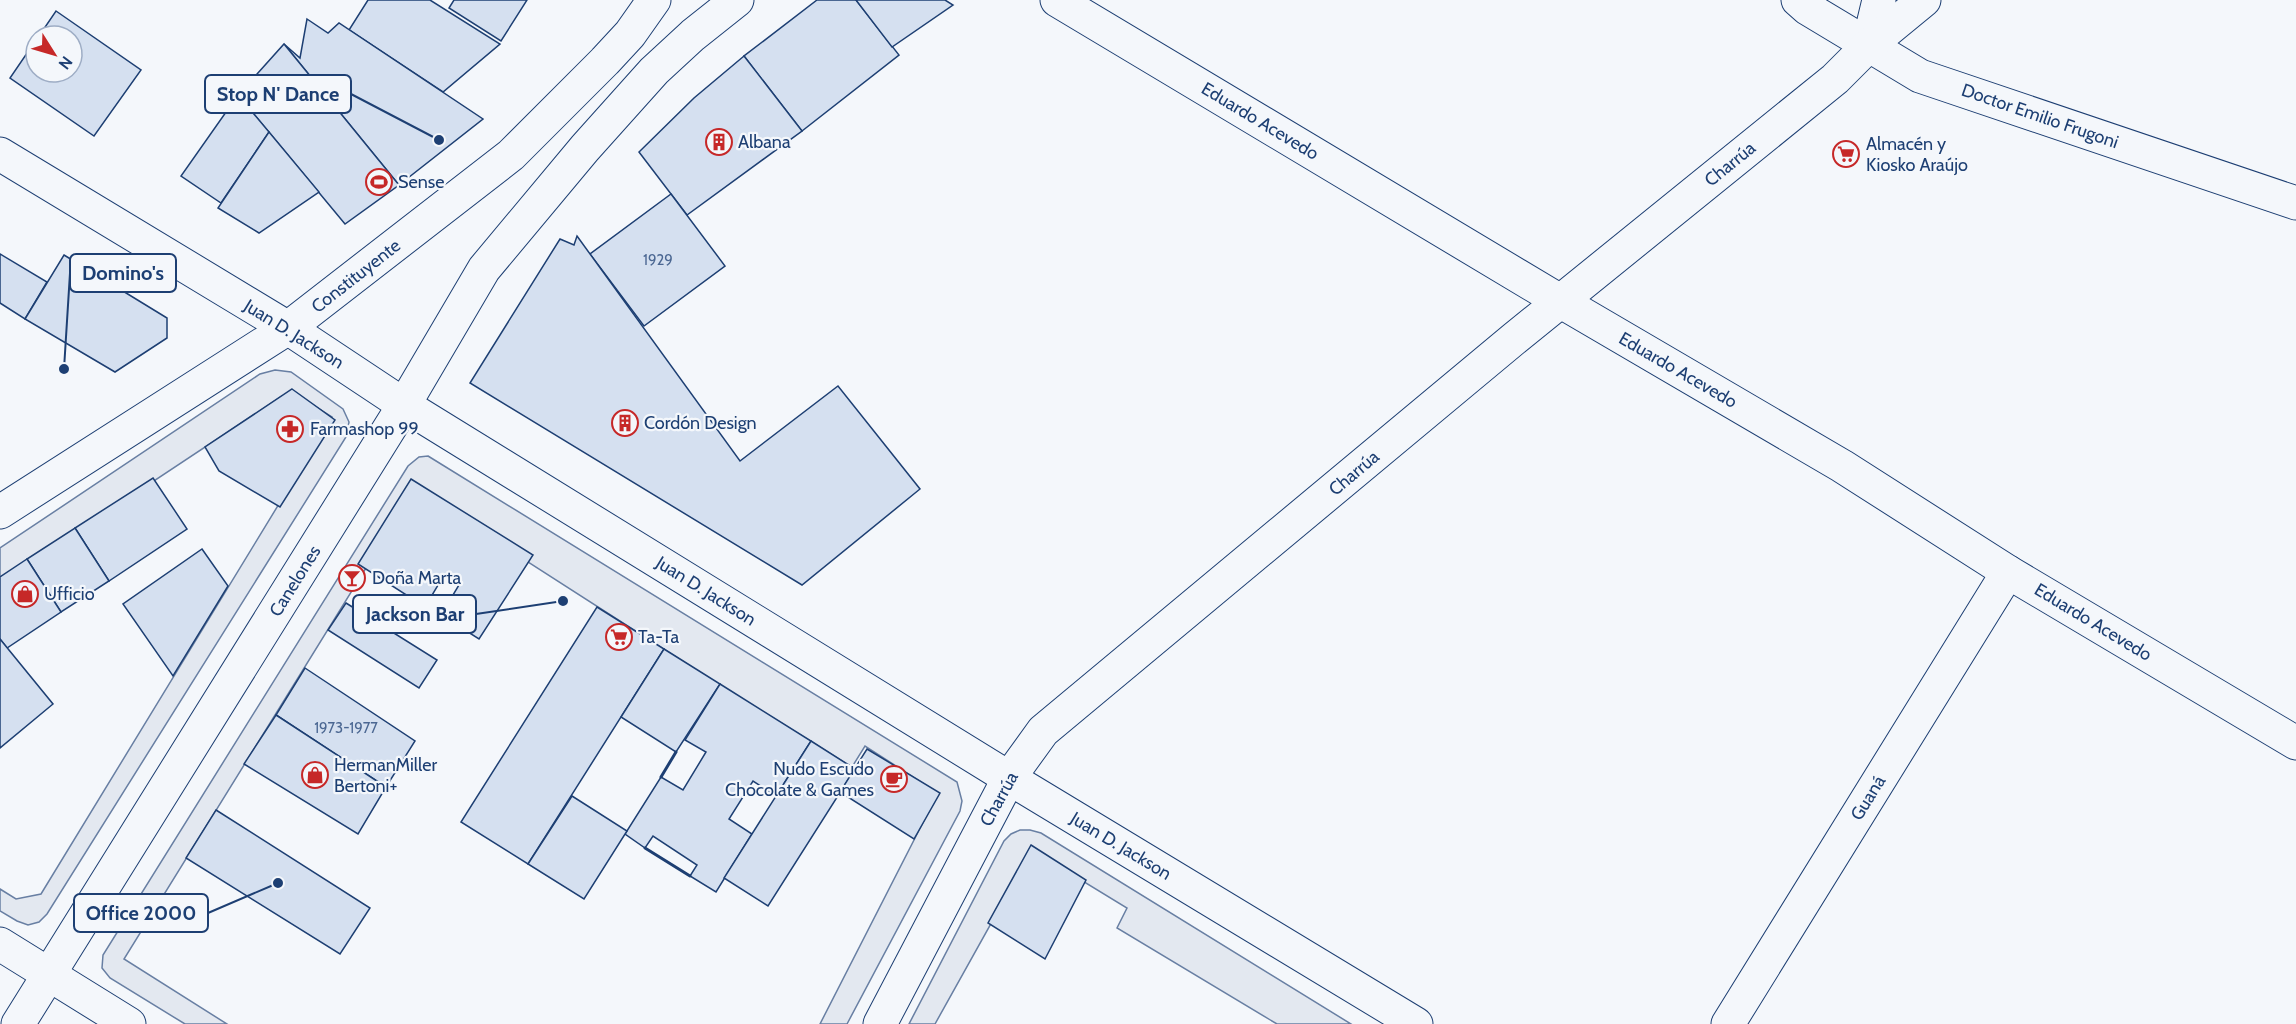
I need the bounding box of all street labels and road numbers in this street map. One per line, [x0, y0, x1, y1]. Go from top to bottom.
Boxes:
street label: Eduardo Acevedo [1197, 77, 1323, 165]
street label: Doctor Emilio Frugoni [1959, 79, 2121, 153]
street label: Charrúa [1700, 137, 1760, 191]
street label: Constituyente [307, 234, 405, 318]
street label: Juan D. Jackson [239, 294, 348, 374]
street label: Eduardo Acevedo [1615, 327, 1741, 413]
street label: Charrúa [1324, 445, 1384, 500]
street label: Canelones [265, 541, 325, 621]
street label: Juan D. Jackson [651, 551, 760, 631]
street label: Eduardo Acevedo [2030, 578, 2156, 666]
street label: Charrúa [975, 768, 1023, 830]
street label: Guaná [1846, 771, 1890, 825]
street label: Juan D. Jackson [1066, 807, 1175, 885]

